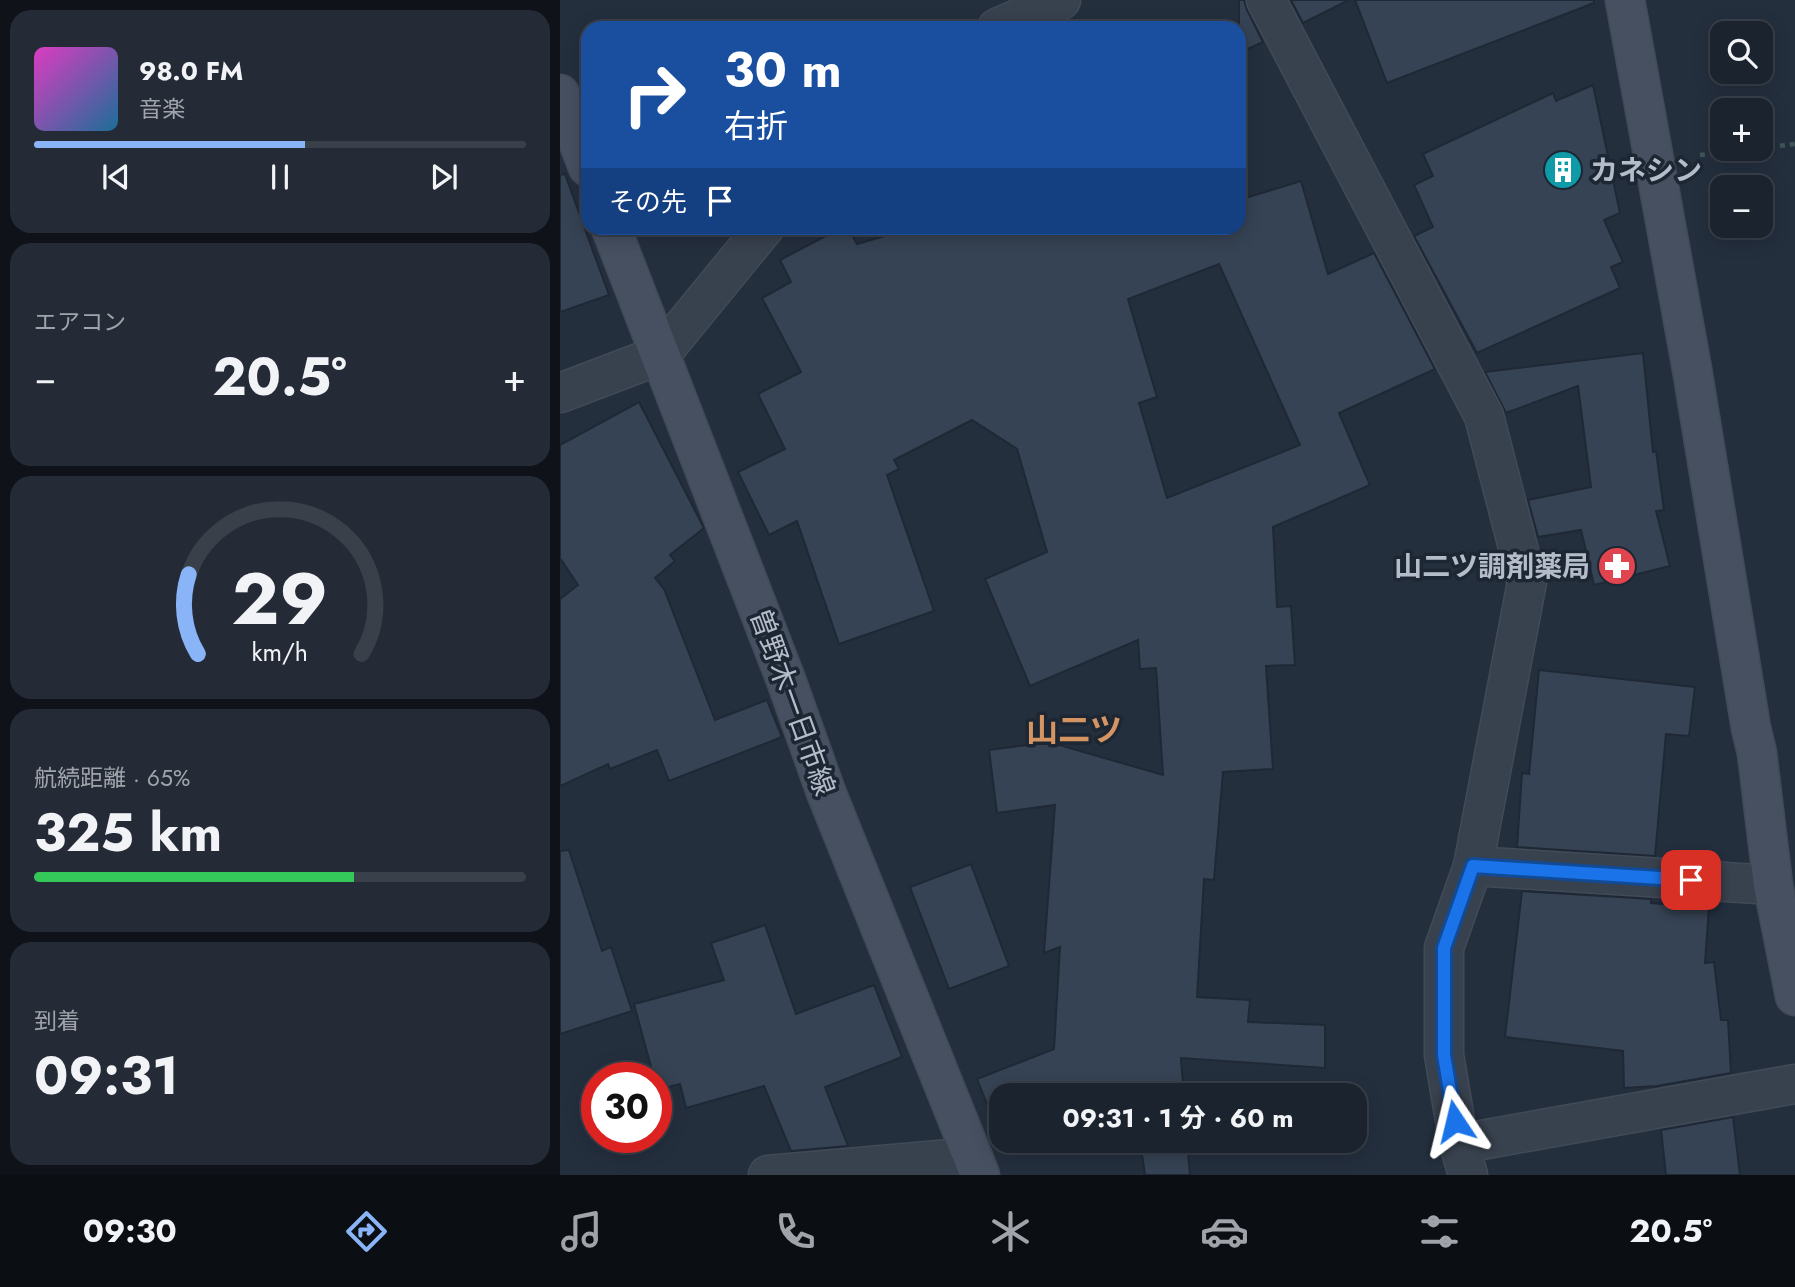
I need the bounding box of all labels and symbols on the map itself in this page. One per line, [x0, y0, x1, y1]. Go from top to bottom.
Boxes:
building icon: カネシン [1542, 149, 1584, 191]
place label: カネシン [1590, 150, 1702, 191]
pharmacy icon: 山二ツ調剤薬局 [1596, 545, 1638, 587]
place label: 山二ツ調剤薬局 [1394, 546, 1590, 587]
street label: 曽野木一日市線 [740, 603, 845, 801]
district label: 山二ツ [1026, 707, 1122, 753]
pin [1661, 850, 1721, 910]
speed limit sign: 30 [581, 1062, 672, 1153]
position arrow [1418, 1084, 1492, 1158]

